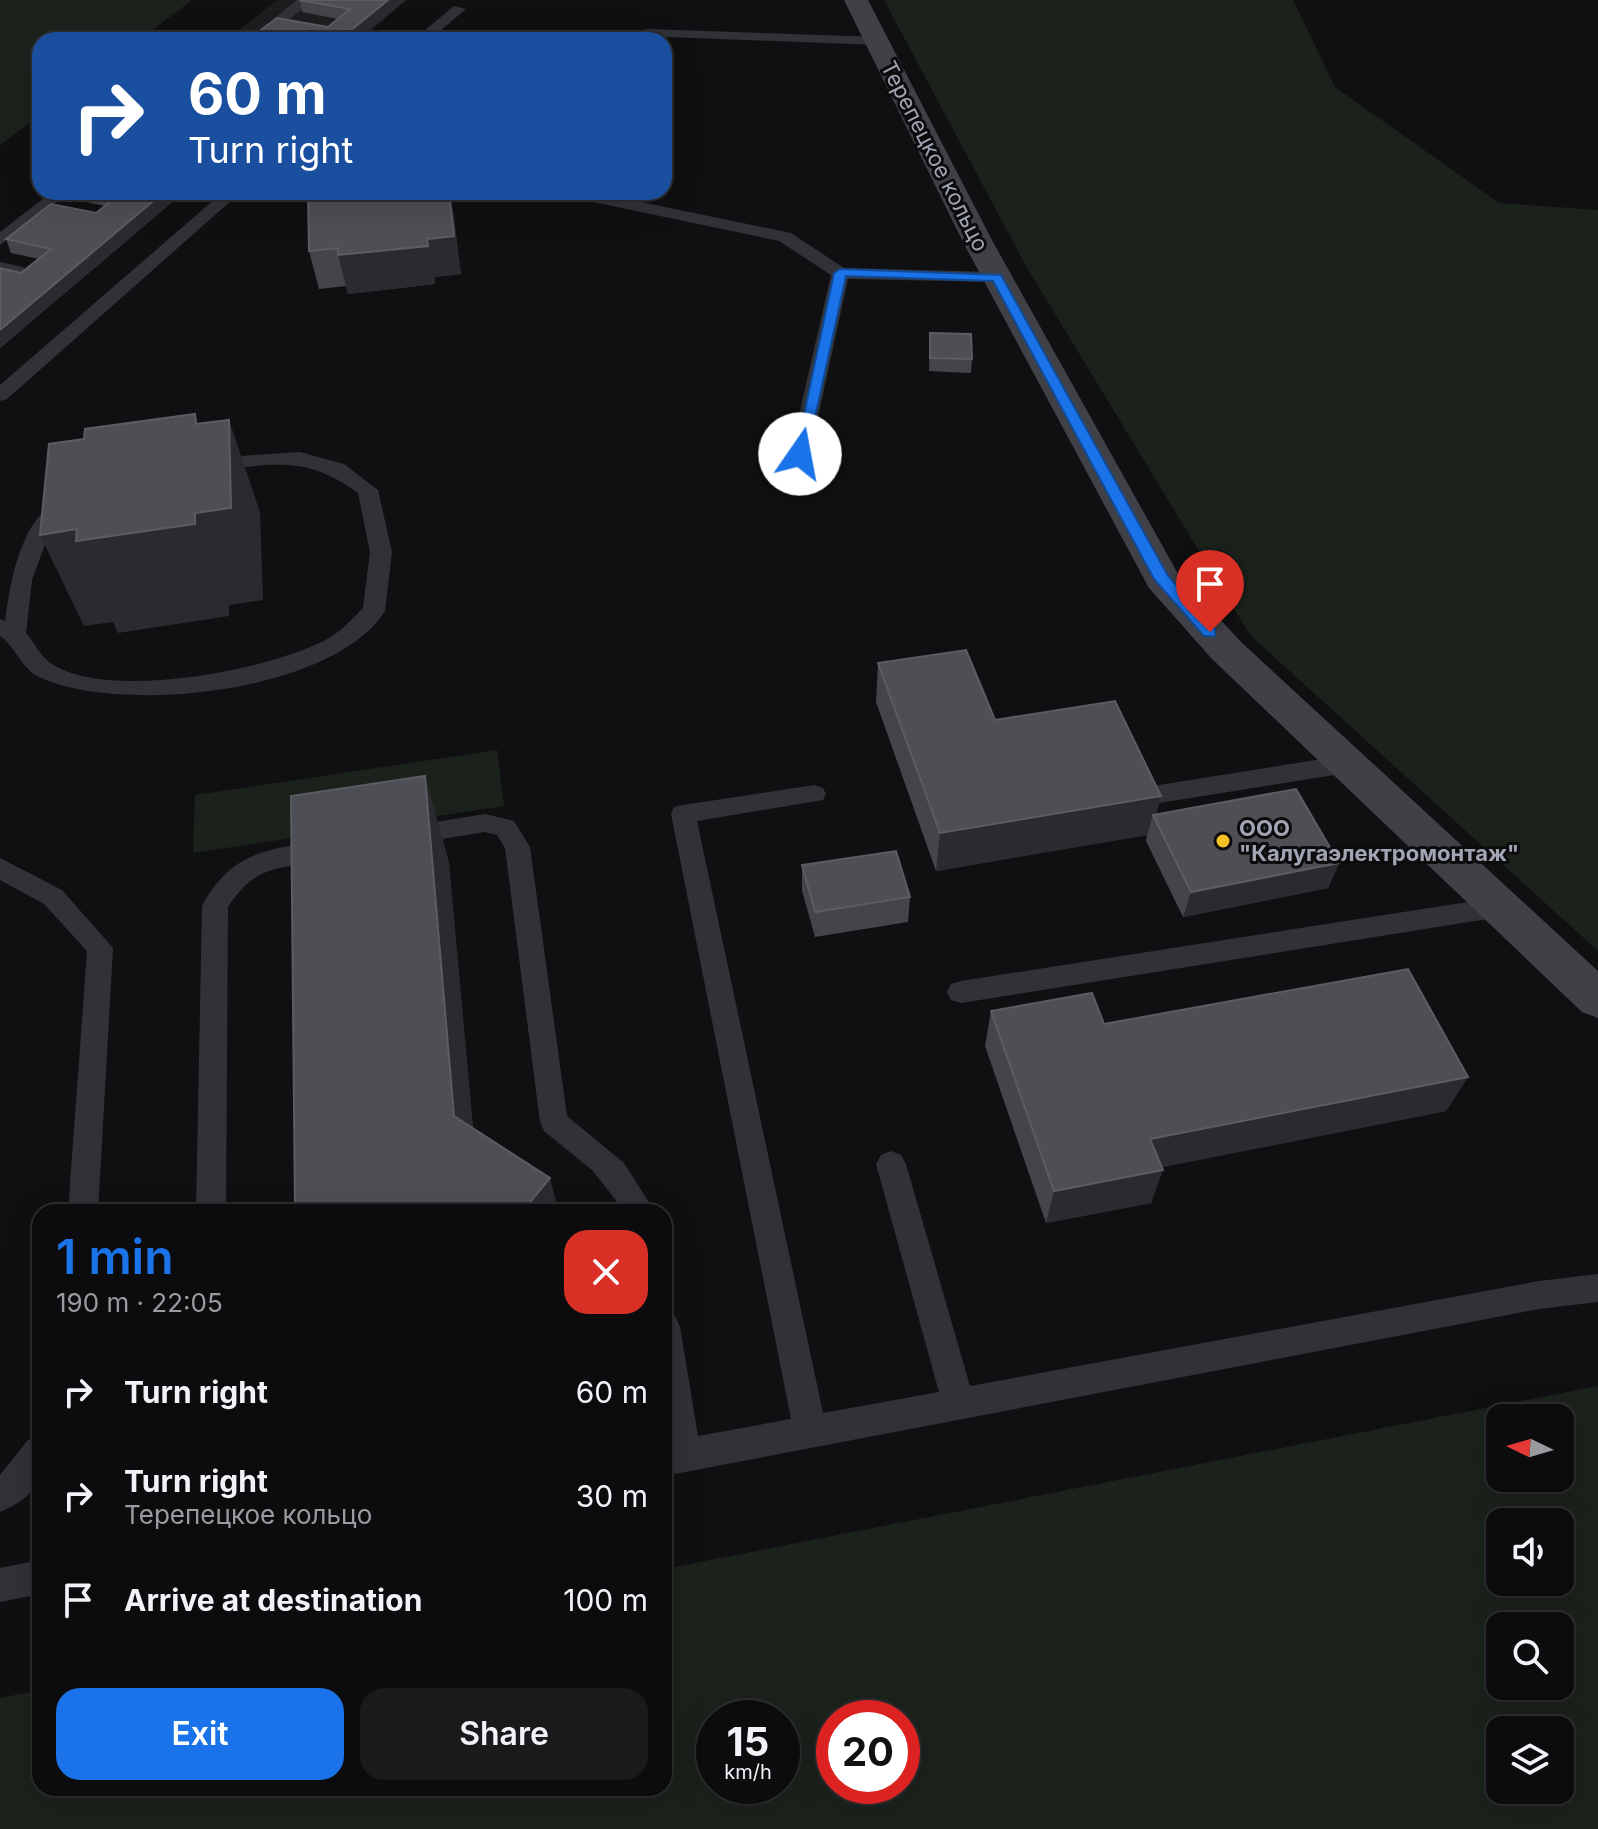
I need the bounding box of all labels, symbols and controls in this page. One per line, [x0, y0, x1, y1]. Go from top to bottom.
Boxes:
street label: Терепецкое кольцо [876, 57, 994, 255]
text: 60 m [188, 60, 327, 128]
icon: right [56, 64, 160, 168]
text: Turn right [188, 128, 353, 172]
position arrow [758, 412, 842, 496]
pin [1176, 550, 1244, 632]
icon: arrive [1188, 562, 1232, 606]
place label: ООО "Калугаэлектромонтаж" [1239, 815, 1519, 866]
marker: ООО "Калугаэлектромонтаж" [1214, 832, 1232, 850]
text: 1 min [56, 1227, 174, 1286]
button: close [564, 1230, 648, 1314]
text: 190 m · 22:05 [56, 1287, 223, 1318]
icon: right [56, 1370, 100, 1414]
text: Turn right [124, 1374, 268, 1410]
text: 60 m [576, 1374, 648, 1410]
north arrow [1486, 1404, 1574, 1492]
map controls [1486, 1404, 1574, 1804]
text: Turn right [124, 1463, 268, 1499]
icon: right [56, 1474, 100, 1518]
text: 30 m [576, 1478, 648, 1514]
text: Терепецкое кольцо [124, 1499, 372, 1530]
button: sound [1486, 1508, 1574, 1596]
icon: arrive [56, 1578, 100, 1622]
text: Arrive at destination [124, 1582, 422, 1618]
text: 100 m [563, 1582, 648, 1618]
button: search [1486, 1612, 1574, 1700]
button: Exit [56, 1688, 344, 1780]
button: Share [360, 1688, 648, 1780]
speed limit sign: 20 [816, 1700, 920, 1804]
button: layers [1486, 1716, 1574, 1804]
text: 15 [727, 1717, 769, 1766]
text: km/h [724, 1760, 772, 1784]

